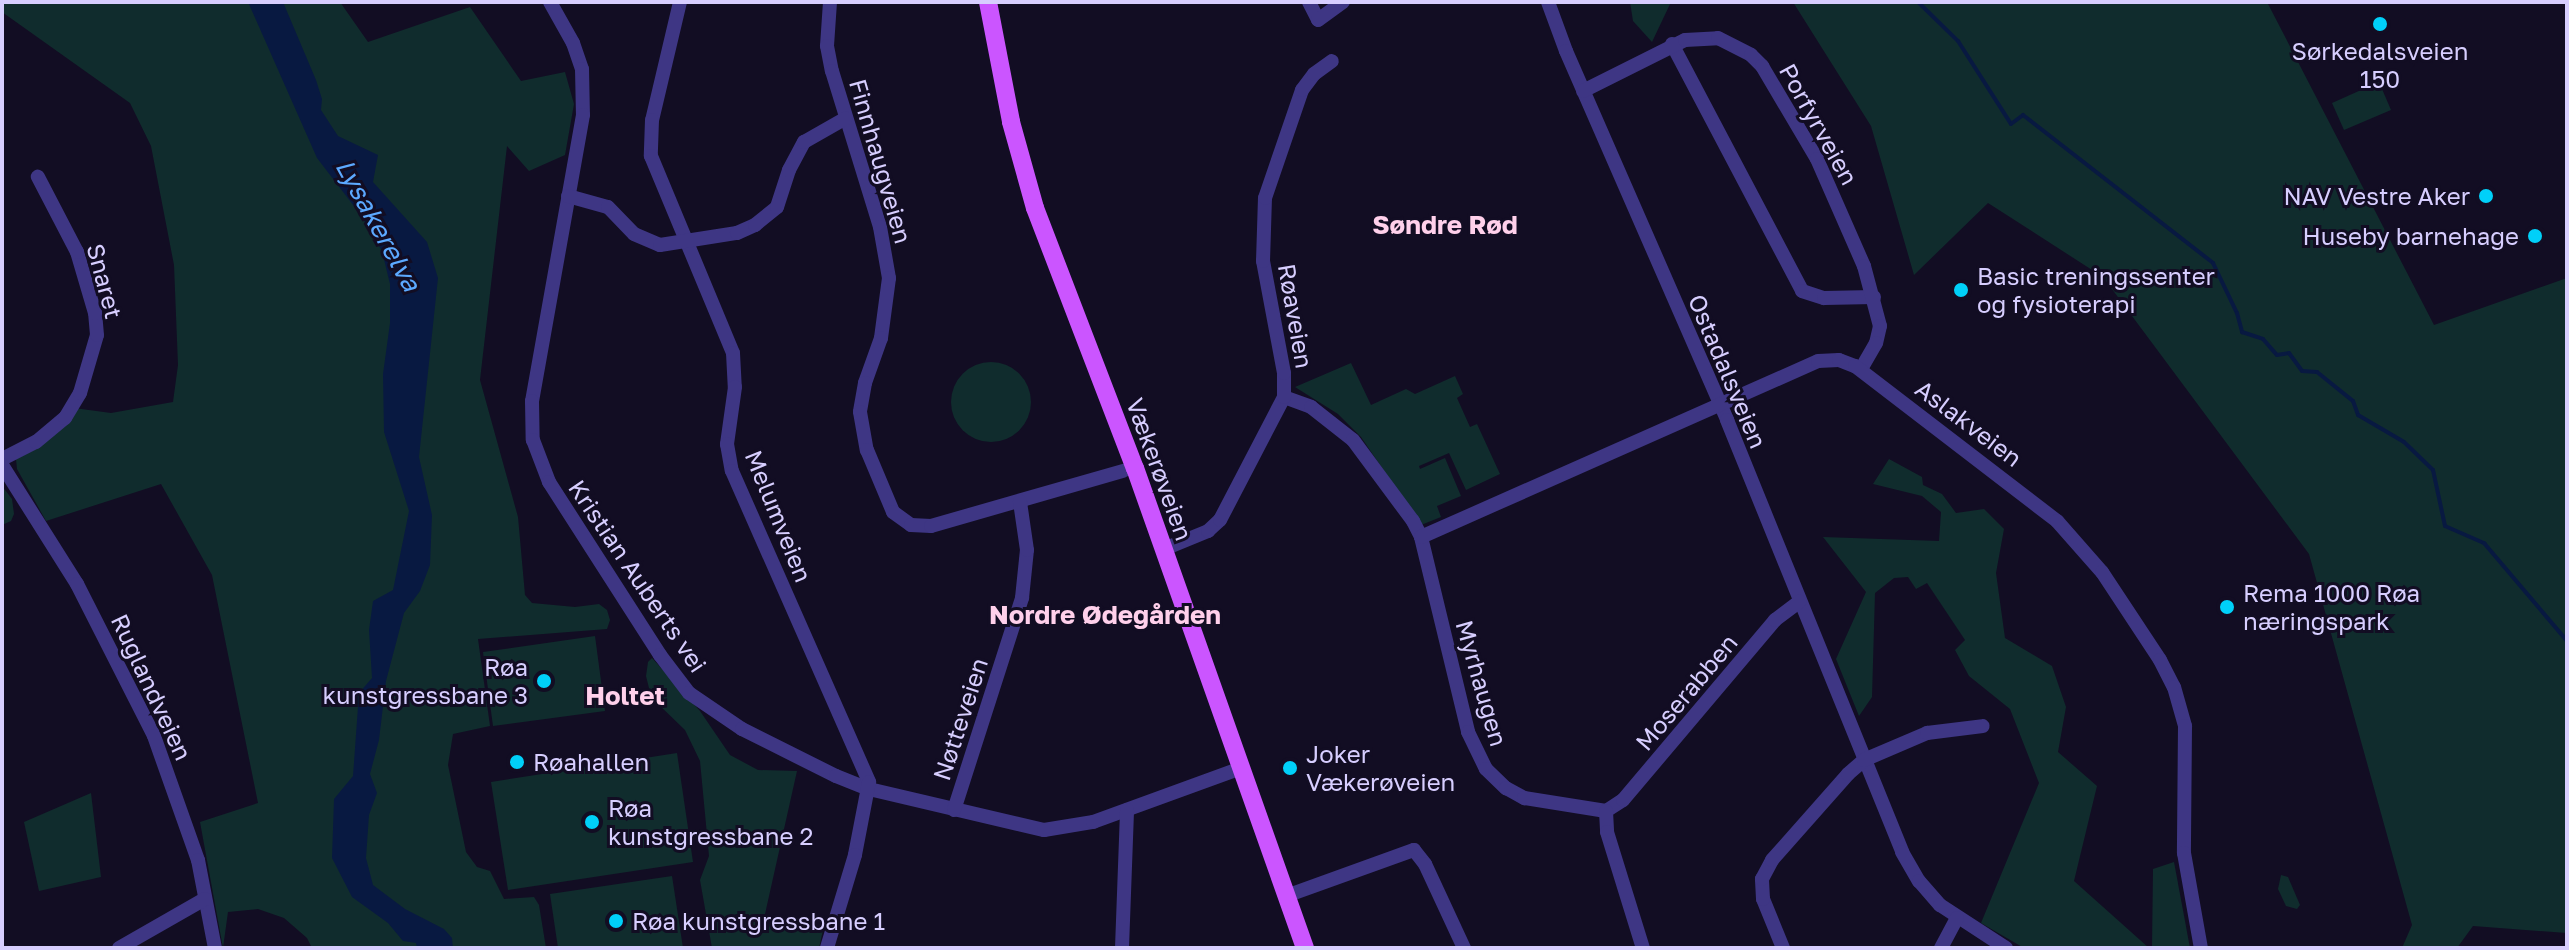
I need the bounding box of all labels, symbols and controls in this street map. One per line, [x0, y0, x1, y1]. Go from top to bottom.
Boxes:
marker: Sørkedalsveien 150 [2371, 15, 2389, 33]
place label: Sørkedalsveien 150 [2292, 37, 2468, 93]
street label: Porfyrveien [1774, 58, 1864, 190]
street label: Finnhaugveien [844, 75, 918, 247]
water label: Lysakerelva [329, 153, 427, 297]
place label: NAV Vestre Aker [2283, 182, 2470, 210]
marker: NAV Vestre Aker [2477, 187, 2495, 205]
district label: Søndre Rød [1372, 209, 1518, 241]
place label: Huseby barnehage [2303, 222, 2519, 250]
marker: Huseby barnehage [2526, 227, 2544, 245]
street label: Snaret [81, 240, 129, 322]
street label: Røaveien [1273, 262, 1319, 370]
place label: Basic treningssenter og fysioterapi [1977, 262, 2215, 318]
marker: Basic treningssenter og fysioterapi [1952, 281, 1970, 299]
street label: Ostadalsveien [1683, 290, 1773, 452]
street label: Aslakveien [1910, 374, 2028, 472]
street label: Vækerøveien [1121, 394, 1199, 544]
street label: Melumveien [740, 446, 818, 586]
street label: Kristian Auberts vei [563, 474, 713, 678]
place label: Rema 1000 Røa næringspark [2243, 579, 2420, 635]
marker: Rema 1000 Røa næringspark [2218, 598, 2236, 616]
district label: Nordre Ødegården [989, 599, 1221, 631]
street label: Ruglandveien [106, 609, 198, 765]
street label: Myrhaugen [1450, 617, 1514, 749]
street label: Moserabben [1629, 628, 1743, 756]
place label: Røa kunstgressbane 3 [323, 653, 528, 709]
street label: Nøtteveien [927, 654, 993, 784]
marker: Røa kunstgressbane 3 [535, 672, 553, 690]
district label: Holtet [585, 680, 665, 712]
place label: Joker Vækerøveien [1306, 740, 1455, 796]
place label: Røahallen [533, 748, 649, 776]
marker: Røahallen [508, 753, 526, 771]
marker: Joker Vækerøveien [1281, 759, 1299, 777]
place label: Røa kunstgressbane 2 [608, 794, 813, 850]
marker: Røa kunstgressbane 2 [583, 813, 601, 831]
place label: Røa kunstgressbane 1 [632, 907, 885, 935]
marker: Røa kunstgressbane 1 [607, 912, 625, 930]

